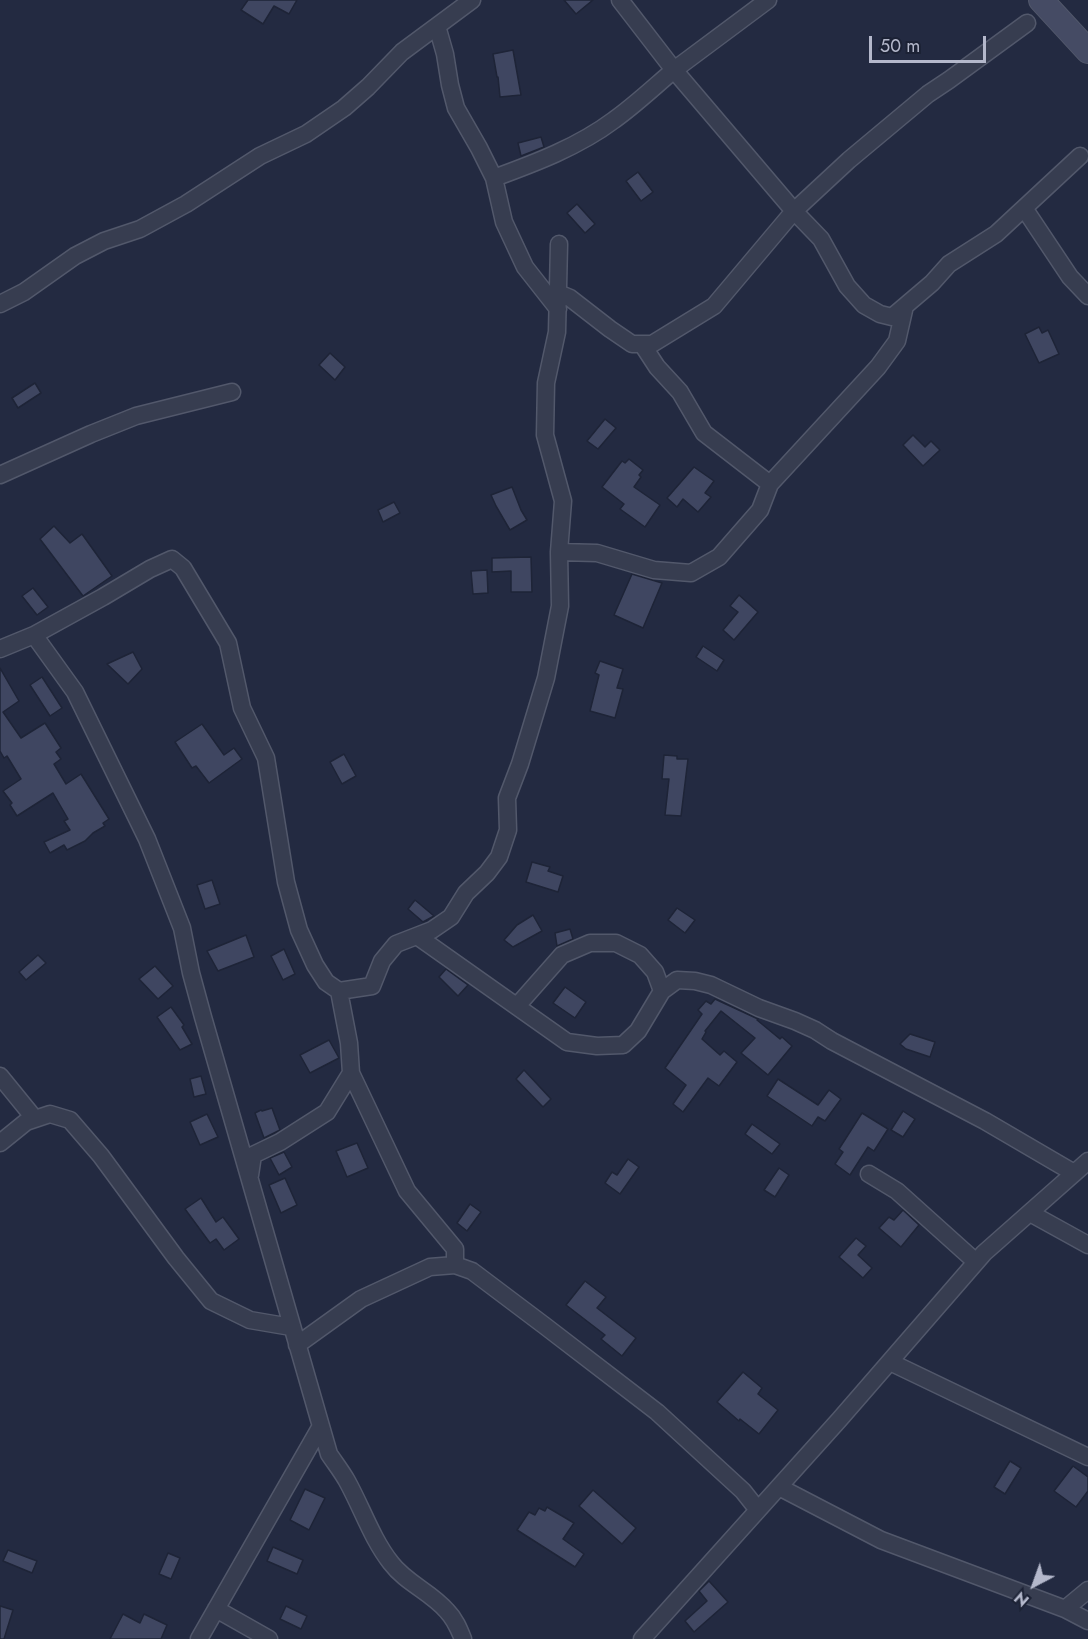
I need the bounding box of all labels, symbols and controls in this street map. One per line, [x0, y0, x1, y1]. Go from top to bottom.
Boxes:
scale bar [872, 24, 989, 62]
text: 50 m [880, 33, 920, 59]
north arrow [1004, 1555, 1064, 1615]
text: N [1010, 1586, 1034, 1612]

